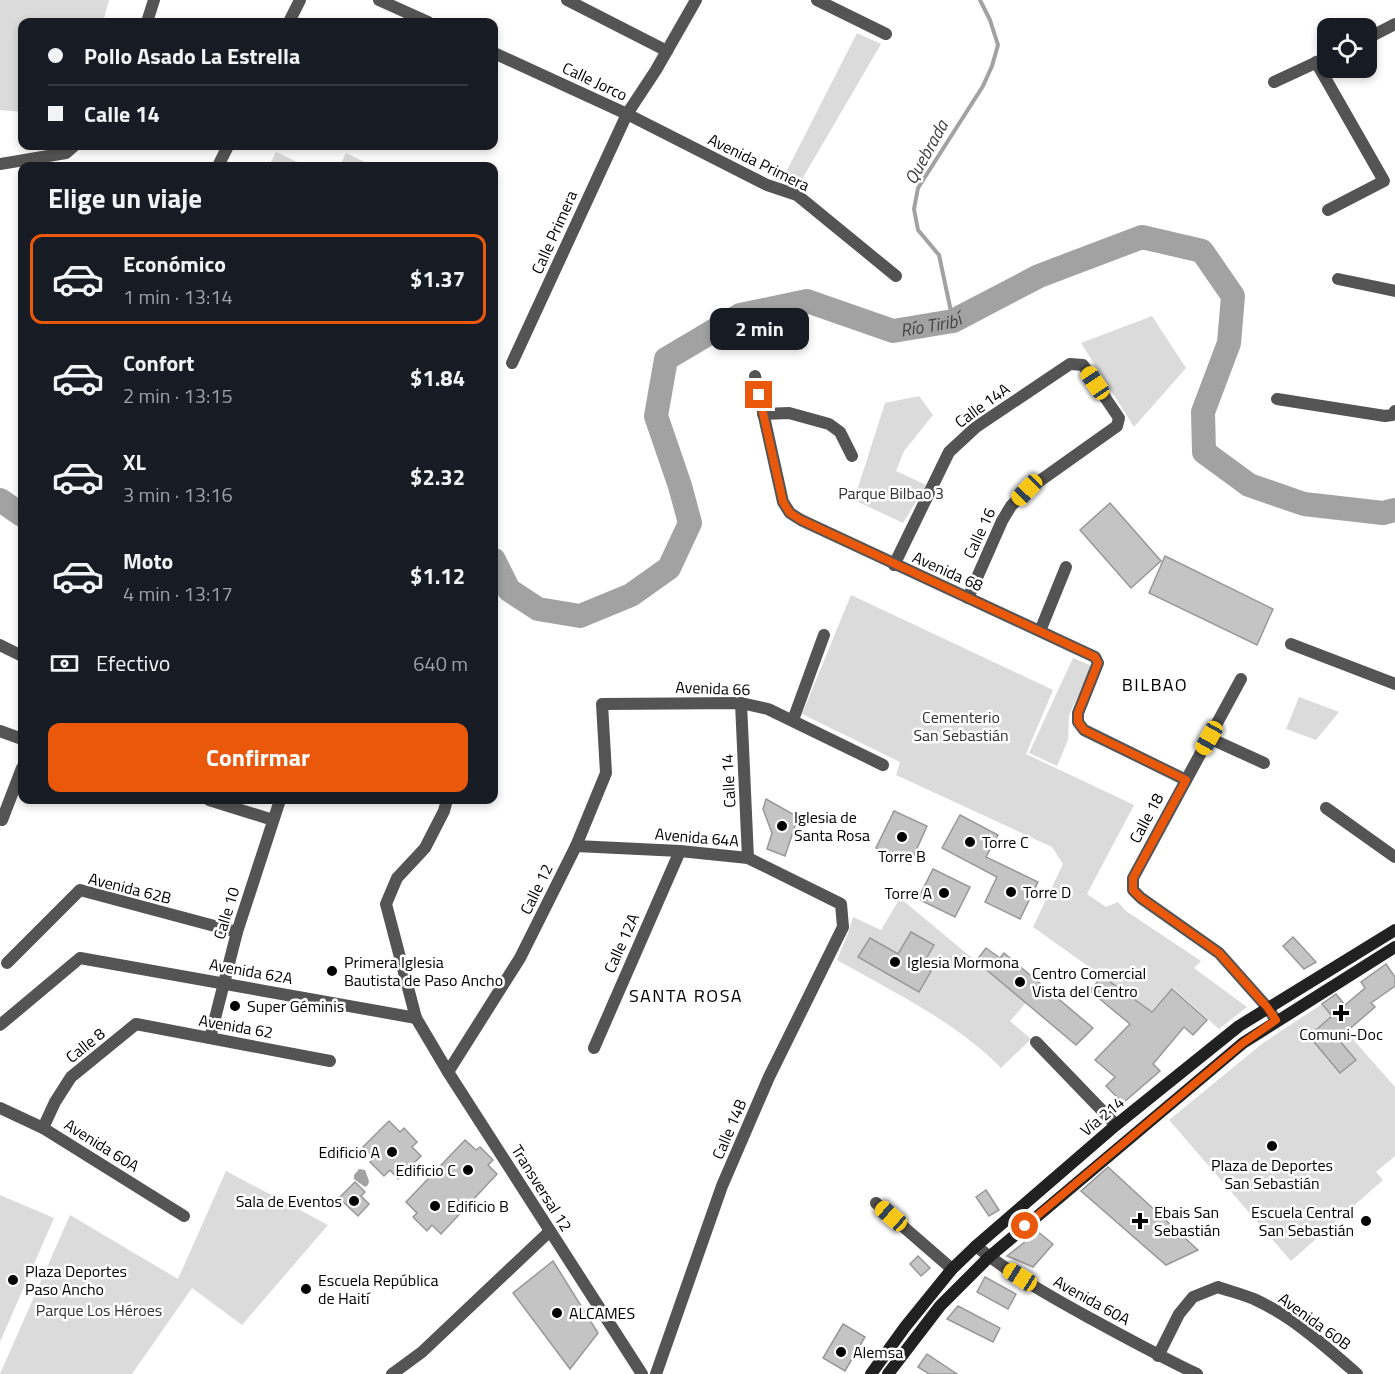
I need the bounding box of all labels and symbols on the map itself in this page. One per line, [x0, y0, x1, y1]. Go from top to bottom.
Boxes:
street label: Calle Jorco [558, 55, 632, 107]
water label: Quebrada [897, 114, 955, 189]
street label: Avenida Primera [704, 127, 814, 197]
street label: Calle Primera [525, 186, 583, 278]
water label: Río Tiribí [898, 304, 970, 343]
callout: 2 min [710, 308, 808, 350]
car [1077, 363, 1113, 403]
street label: Calle 14A [949, 376, 1015, 433]
route end [745, 381, 772, 408]
car [1008, 471, 1046, 509]
park label: Parque Bilbao 3 [838, 481, 944, 505]
street label: Calle 16 [957, 504, 1001, 562]
street label: Avenida 68 [909, 545, 987, 597]
district label: BILBAO [1122, 671, 1188, 698]
street label: Avenida 66 [675, 675, 751, 701]
park label: Cementerio San Sebastián [913, 705, 1009, 747]
car [1192, 718, 1226, 758]
street label: Calle 14 [715, 754, 741, 808]
street label: Calle 18 [1123, 789, 1169, 847]
place label: Iglesia de Santa Rosa [794, 805, 870, 847]
marker: Iglesia de Santa Rosa [775, 819, 789, 833]
street label: Avenida 64A [654, 821, 741, 853]
marker: Torre B [895, 830, 909, 844]
place label: Torre C [982, 830, 1029, 854]
marker: Torre C [963, 835, 977, 849]
place label: Torre B [878, 844, 926, 868]
street label: Calle 12 [513, 860, 559, 918]
street label: Avenida 62B [86, 866, 174, 910]
place label: Torre D [1023, 880, 1071, 904]
place label: Torre A [885, 881, 932, 905]
street label: Calle 10 [207, 884, 245, 942]
marker: Torre D [1004, 885, 1018, 899]
marker: Torre A [937, 886, 951, 900]
street label: Calle 12A [597, 909, 645, 977]
place label: Primera Iglesia Bautista de Paso Ancho [344, 950, 503, 992]
place label: Iglesia Mormona [907, 950, 1019, 974]
street label: Avenida 62A [207, 952, 295, 990]
marker: Iglesia Mormona [888, 955, 902, 969]
place label: Centro Comercial Vista del Centro [1032, 961, 1146, 1003]
marker: Primera Iglesia Bautista de Paso Ancho [325, 964, 339, 978]
marker: Centro Comercial Vista del Centro [1013, 975, 1027, 989]
district label: SANTA ROSA [629, 982, 743, 1009]
place label: Super Géminis [247, 994, 344, 1018]
marker: Super Géminis [228, 999, 242, 1013]
marker: Comuni-Doc [1332, 1004, 1350, 1022]
street label: Avenida 62 [197, 1008, 275, 1044]
street label: Calle 8 [60, 1022, 110, 1068]
place label: Comuni-Doc [1299, 1022, 1383, 1046]
street label: Vía 214 [1075, 1090, 1129, 1142]
street label: Calle 14B [706, 1095, 753, 1163]
street label: Avenida 60A [60, 1112, 145, 1178]
marker: Plaza de Deportes San Sebastián [1265, 1139, 1279, 1153]
place label: Edificio A [319, 1140, 380, 1164]
street label: Transversal 12 [506, 1140, 578, 1236]
marker: Edificio A [385, 1145, 399, 1159]
place label: Plaza de Deportes San Sebastián [1211, 1153, 1333, 1195]
place label: Edificio C [395, 1158, 456, 1182]
marker: Edificio C [461, 1163, 475, 1177]
place label: Sala de Eventos [236, 1189, 342, 1213]
marker: Sala de Eventos [347, 1194, 361, 1208]
place label: Edificio B [447, 1194, 509, 1218]
car [872, 1197, 910, 1235]
marker: Edificio B [428, 1199, 442, 1213]
place label: Ebais San Sebastián [1154, 1200, 1220, 1242]
place label: Escuela Central San Sebastián [1251, 1200, 1354, 1242]
route start [1011, 1212, 1038, 1239]
marker: Ebais San Sebastián [1131, 1212, 1149, 1230]
marker: Escuela Central San Sebastián [1359, 1214, 1373, 1228]
place label: Plaza Deportes Paso Ancho [25, 1259, 127, 1301]
car [1000, 1260, 1040, 1294]
place label: Escuela República de Haití [318, 1268, 438, 1310]
street label: Avenida 60A [1049, 1269, 1135, 1331]
marker: Plaza Deportes Paso Ancho [6, 1273, 20, 1287]
marker: Escuela República de Haití [299, 1282, 313, 1296]
street label: Avenida 60B [1274, 1286, 1356, 1356]
park label: Parque Los Héroes [36, 1298, 162, 1322]
place label: ALCAMES [569, 1301, 635, 1325]
marker: ALCAMES [550, 1306, 564, 1320]
place label: Alemsa [853, 1340, 903, 1364]
marker: Alemsa [834, 1345, 848, 1359]

